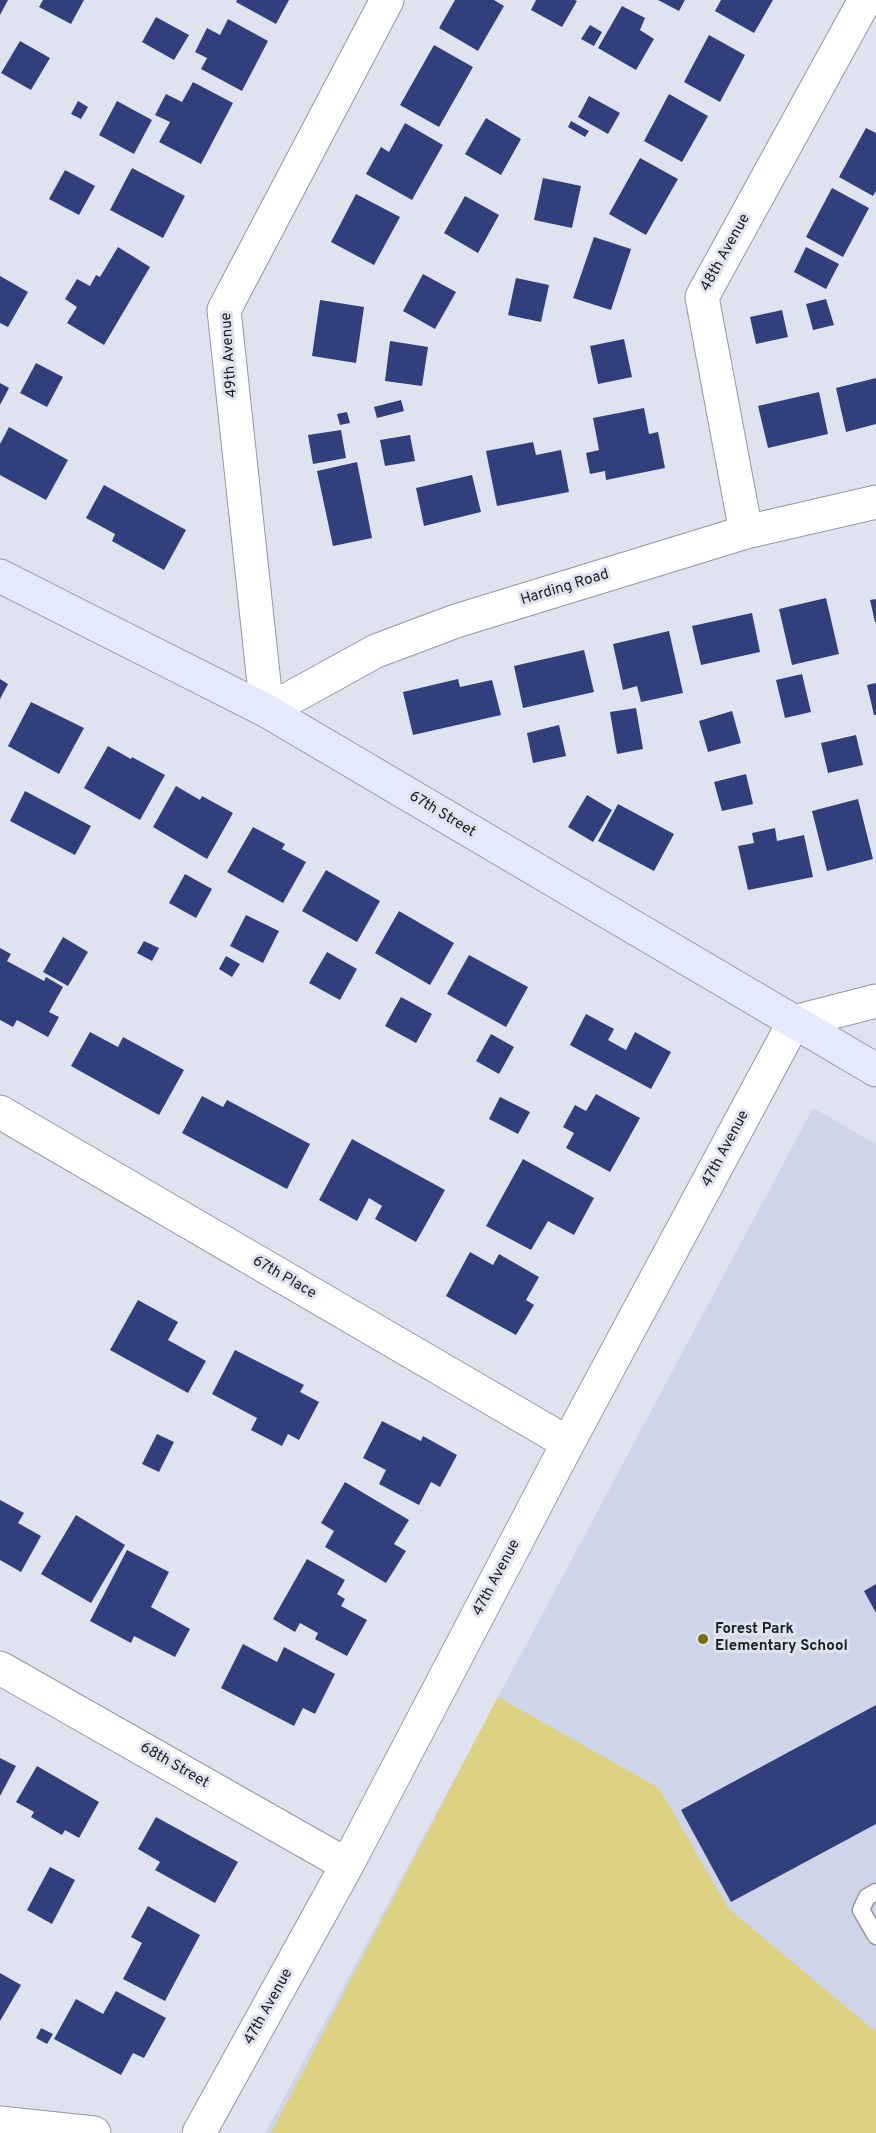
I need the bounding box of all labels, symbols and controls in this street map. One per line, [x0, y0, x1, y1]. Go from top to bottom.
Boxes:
street label: 48th Avenue [697, 211, 755, 295]
street label: 49th Avenue [218, 312, 242, 398]
street label: Harding Road [519, 566, 611, 610]
street label: 67th Street [405, 788, 479, 842]
street label: 47th Avenue [698, 1108, 754, 1190]
street label: 67th Place [249, 1253, 319, 1303]
street label: 47th Avenue [469, 1537, 525, 1619]
place label: Forest Park Elementary School [715, 1621, 848, 1656]
marker: Forest Park Elementary School [696, 1632, 710, 1646]
street label: 68th Street [136, 1739, 212, 1793]
street label: 47th Avenue [241, 1966, 297, 2048]

